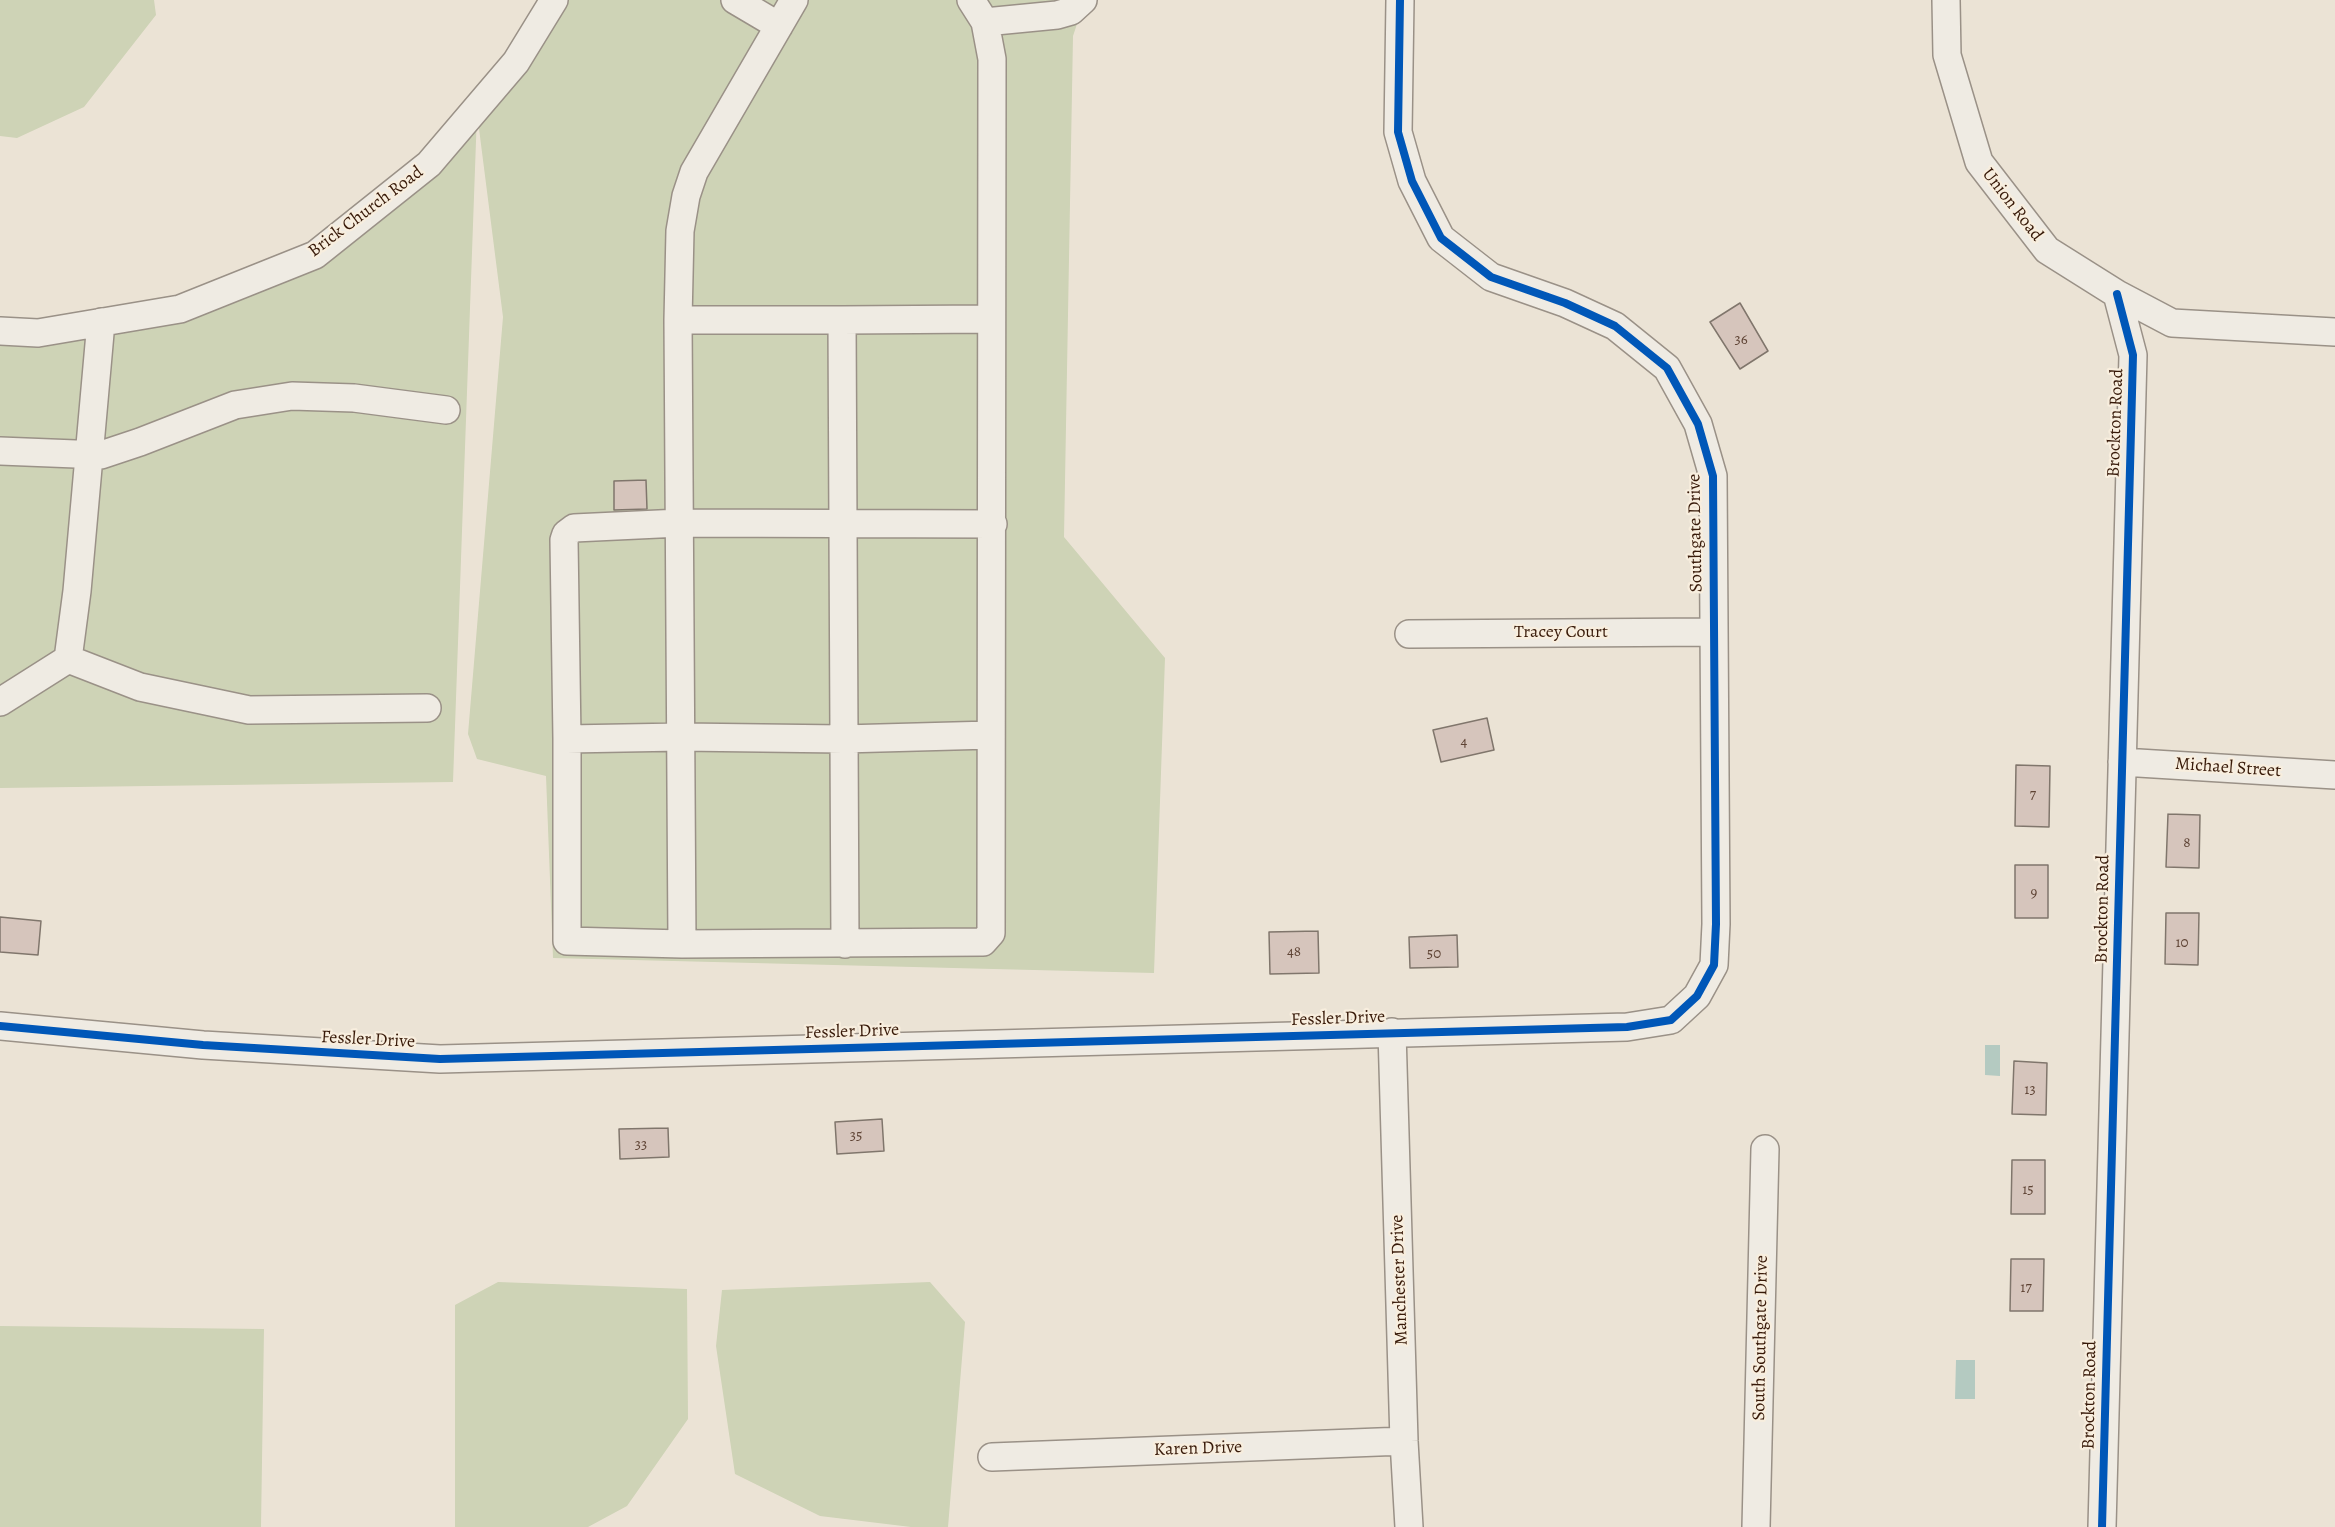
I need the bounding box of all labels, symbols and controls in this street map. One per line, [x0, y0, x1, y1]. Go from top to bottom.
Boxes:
street label: Brick Church Road [304, 162, 428, 262]
street label: Union Road [1977, 164, 2047, 246]
house number: 36 [1734, 331, 1748, 349]
street label: Brockton Road [2103, 368, 2129, 478]
street label: Southgate Drive [1684, 474, 1708, 592]
street label: Tracey Court [1514, 622, 1608, 644]
house number: 4 [1461, 733, 1467, 751]
street label: Michael Street [2174, 754, 2282, 782]
house number: 7 [2030, 786, 2036, 804]
house number: 8 [2183, 834, 2191, 852]
street label: Brockton Road [2091, 855, 2115, 963]
house number: 9 [2031, 884, 2037, 902]
house number: 10 [2175, 934, 2189, 952]
house number: 48 [1287, 943, 1301, 961]
house number: 50 [1427, 945, 1441, 963]
street label: Fessler Drive [1291, 1007, 1385, 1031]
street label: Fessler Drive [805, 1020, 899, 1044]
street label: Fessler Drive [320, 1027, 416, 1053]
house number: 13 [2024, 1081, 2036, 1099]
house number: 35 [850, 1127, 862, 1145]
house number: 33 [635, 1136, 647, 1154]
house number: 15 [2022, 1181, 2034, 1199]
street label: Manchester Drive [1387, 1214, 1413, 1346]
street label: South Southgate Drive [1749, 1255, 1773, 1421]
house number: 17 [2020, 1279, 2032, 1297]
street label: Brockton Road [2078, 1341, 2102, 1449]
street label: Karen Drive [1154, 1437, 1242, 1461]

